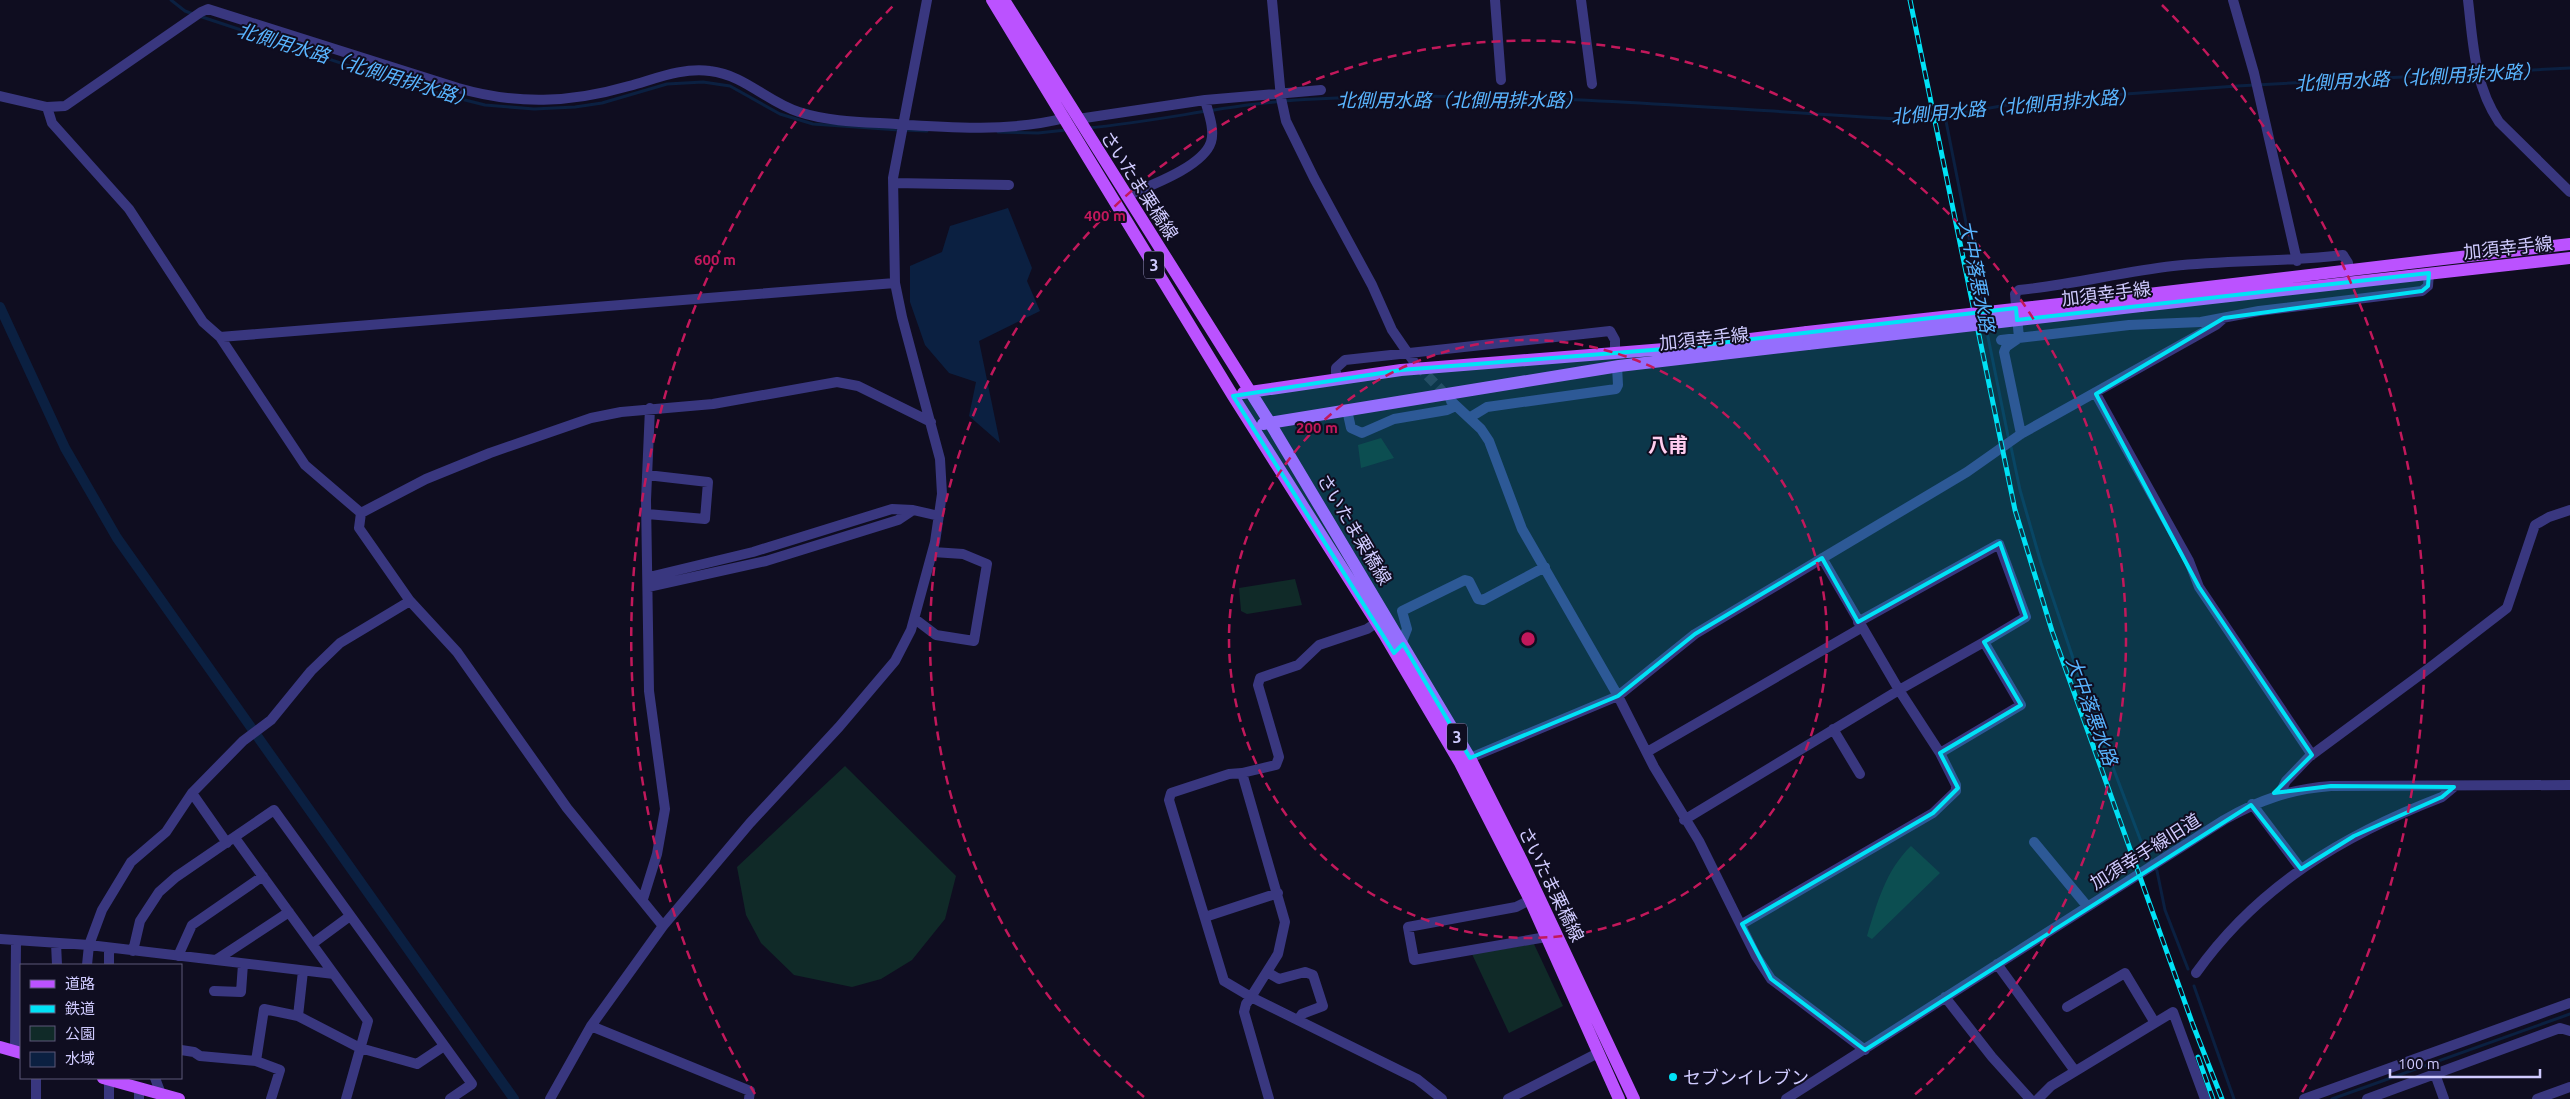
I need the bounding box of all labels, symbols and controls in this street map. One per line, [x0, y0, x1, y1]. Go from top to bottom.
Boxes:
water label: 北側用水路（北側用排水路） [235, 18, 477, 112]
water label: 北側用水路（北側用排水路） [2294, 60, 2542, 94]
water label: 北側用水路（北側用排水路） [1890, 84, 2138, 128]
water label: 北側用水路（北側用排水路） [1336, 89, 1584, 111]
street label: さいたま栗橋線 [1097, 127, 1183, 243]
text: 400 m [1084, 207, 1126, 224]
water label: 大中落悪水路 [1955, 218, 1999, 336]
street label: 加須幸手線 [2462, 232, 2554, 262]
text: 600 m [694, 251, 736, 268]
road number: 3 [1144, 252, 1164, 278]
street label: 加須幸手線 [2060, 278, 2152, 308]
street label: 加須幸手線 [1658, 323, 1750, 353]
text: 200 m [1296, 419, 1338, 436]
district label: 八甫 [1648, 433, 1688, 456]
street label: さいたま栗橋線 [1314, 470, 1396, 588]
centre of rings [1519, 630, 1537, 648]
water label: 大中落悪水路 [2062, 654, 2123, 770]
road number: 3 [1447, 724, 1467, 750]
street label: 加須幸手線旧道 [2086, 809, 2204, 893]
street label: さいたま栗橋線 [1516, 823, 1588, 945]
legend [20, 964, 182, 1079]
text: 道路 [65, 975, 95, 992]
text: 鉄道 [65, 1000, 95, 1017]
text: 公園 [65, 1025, 95, 1042]
scale bar [2390, 1046, 2540, 1078]
text: 水域 [65, 1050, 95, 1067]
text: 100 m [2398, 1055, 2440, 1072]
place label: セブンイレブン [1683, 1067, 1809, 1087]
marker: セブンイレブン [1667, 1071, 1679, 1083]

